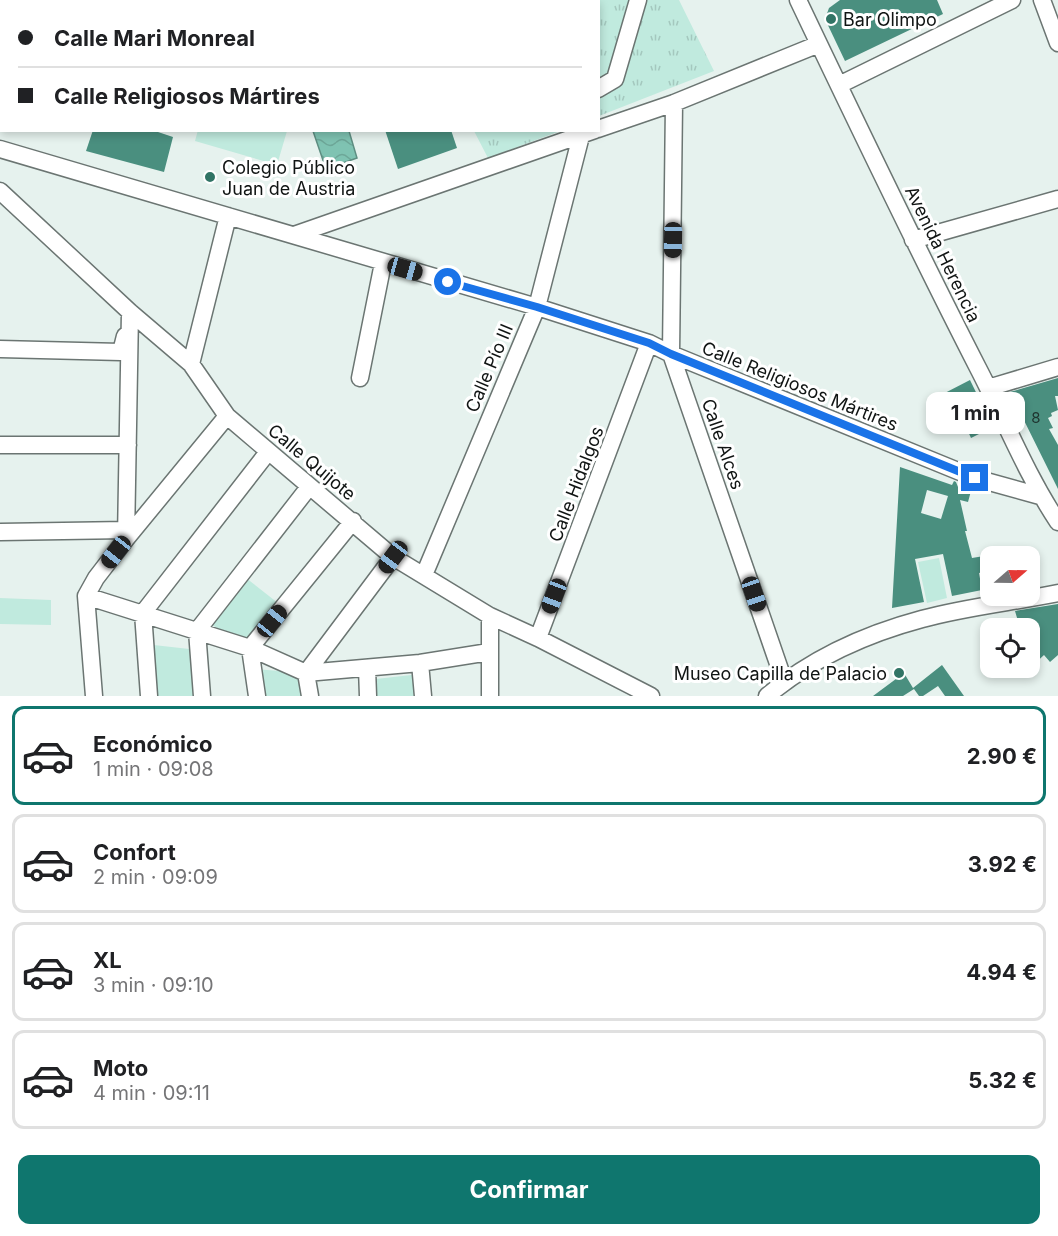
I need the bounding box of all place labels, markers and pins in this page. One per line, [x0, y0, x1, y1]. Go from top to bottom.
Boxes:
place label: Bar Olimpo [843, 9, 937, 30]
marker: Bar Olimpo [824, 12, 838, 26]
place label: Colegio Público Juan de Austria [222, 157, 355, 199]
marker: Colegio Público Juan de Austria [203, 170, 217, 184]
place label: Museo Capilla de Palacio [674, 663, 887, 684]
marker: Museo Capilla de Palacio [892, 666, 906, 680]

